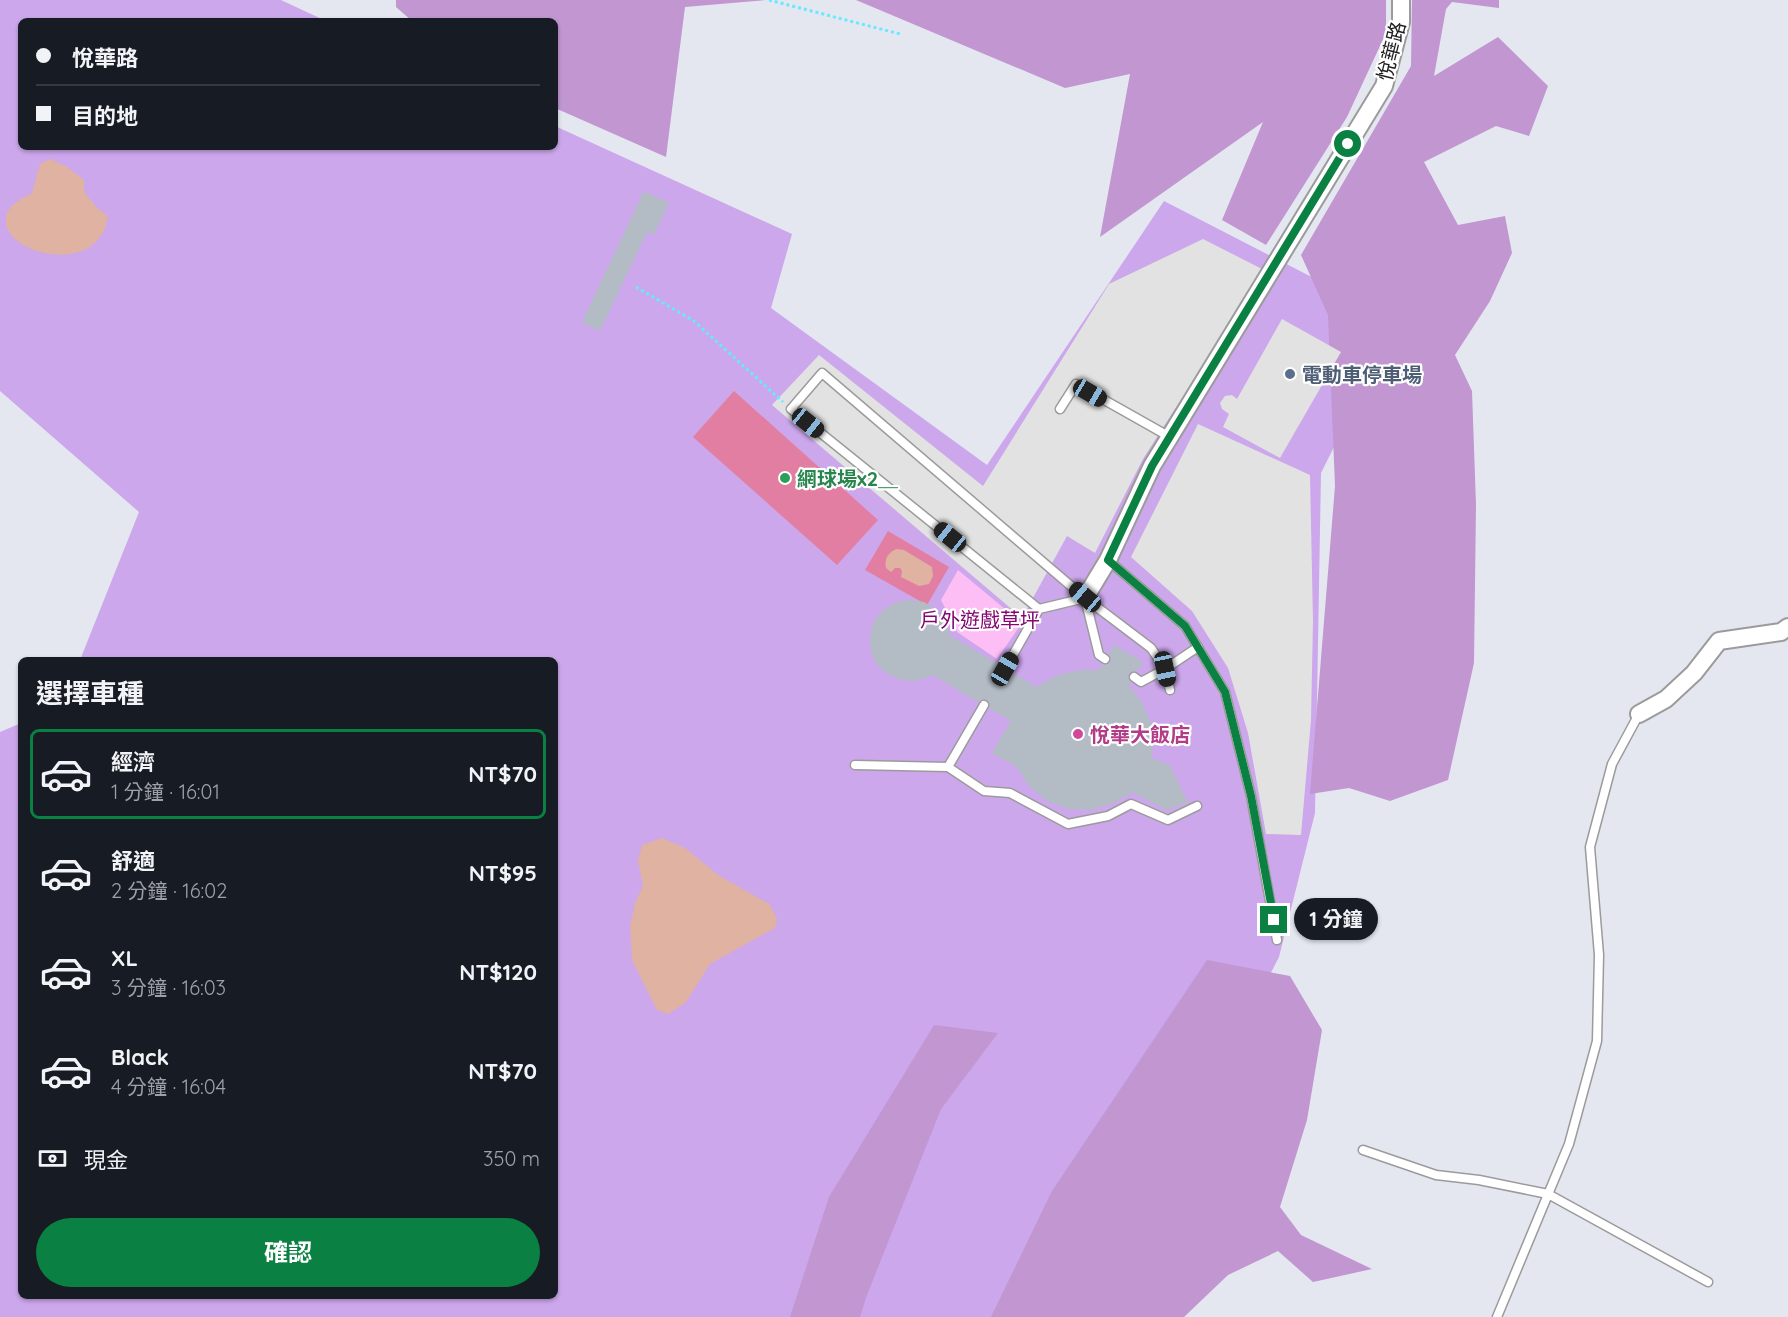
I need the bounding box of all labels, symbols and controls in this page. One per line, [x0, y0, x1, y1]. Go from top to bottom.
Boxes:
street label: 悅華路 [1372, 19, 1410, 83]
text: 悅華路 [72, 44, 138, 72]
text: 目的地 [72, 102, 138, 130]
route start [1334, 130, 1361, 157]
place label: 電動車停車場 [1302, 362, 1422, 387]
marker: 電動車停車場 [1283, 367, 1297, 381]
car [1070, 376, 1110, 410]
car [788, 405, 828, 441]
place label: 網球場x2＿ [797, 466, 898, 491]
marker: 網球場x2＿ [778, 471, 792, 485]
car [930, 519, 970, 555]
car [1065, 579, 1105, 615]
park label: 戶外遊戲草坪 [920, 607, 1040, 632]
car [988, 649, 1022, 689]
car [1152, 650, 1178, 688]
text: 選擇車種 [36, 676, 144, 710]
place label: 悅華大飯店 [1090, 722, 1190, 747]
marker: 悅華大飯店 [1071, 727, 1085, 741]
icon: car [39, 747, 93, 801]
text: 經濟 [111, 748, 155, 776]
text: NT$70 [468, 760, 537, 788]
text: 1 分鐘 · 16:01 [111, 779, 220, 804]
icon: car [39, 846, 93, 900]
text: 舒適 [111, 847, 155, 875]
text: NT$95 [469, 859, 537, 887]
text: 2 分鐘 · 16:02 [111, 878, 227, 903]
callout: 1 分鐘 [1295, 899, 1379, 941]
route end [1260, 906, 1287, 933]
text: 1 分鐘 [1309, 906, 1363, 931]
text: XL [111, 944, 138, 972]
icon: car [39, 945, 93, 999]
text: NT$120 [459, 958, 537, 986]
text: 3 分鐘 · 16:03 [111, 975, 226, 1000]
text: Black [111, 1043, 169, 1071]
icon: car [39, 1044, 93, 1098]
text: NT$70 [468, 1057, 537, 1085]
text: 4 分鐘 · 16:04 [111, 1074, 226, 1099]
icon: cash [36, 1142, 69, 1175]
text: 現金 [84, 1146, 128, 1174]
text: 350 m [483, 1146, 540, 1171]
button: 確認 [36, 1218, 540, 1287]

